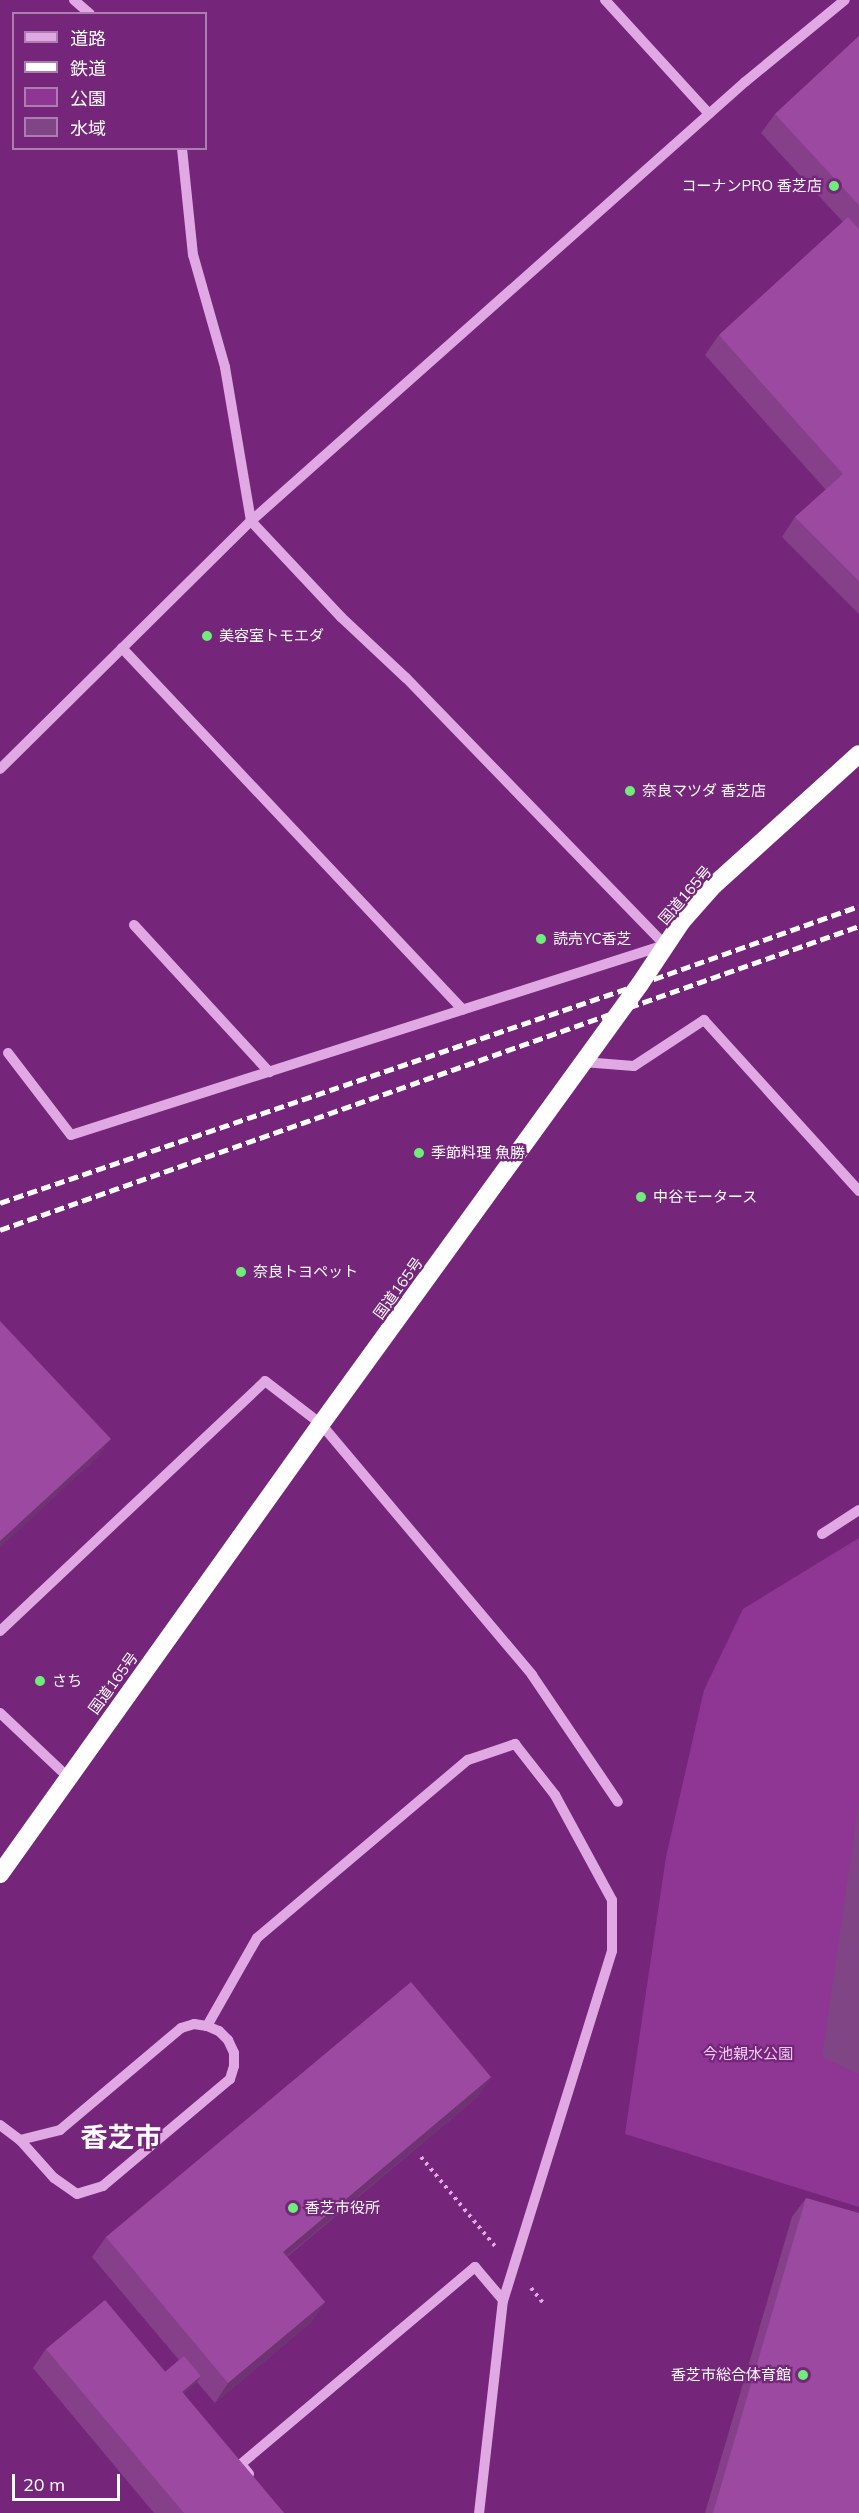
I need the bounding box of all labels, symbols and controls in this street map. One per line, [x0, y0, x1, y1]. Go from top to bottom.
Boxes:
legend [12, 12, 207, 150]
text: 道路 [70, 27, 106, 50]
text: 鉄道 [70, 57, 106, 80]
text: 公園 [70, 87, 106, 110]
text: 水域 [70, 117, 106, 140]
place label: コーナンPRO 香芝店 [681, 177, 822, 195]
marker: コーナンPRO 香芝店 [827, 179, 841, 193]
place label: 美容室トモエダ [219, 627, 324, 645]
marker: 美容室トモエダ [200, 629, 214, 643]
place label: 奈良マツダ 香芝店 [642, 782, 766, 800]
marker: 奈良マツダ 香芝店 [623, 784, 637, 798]
street label: 国道165号 [655, 862, 715, 928]
place label: 読売YC香芝 [553, 930, 632, 948]
marker: 読売YC香芝 [534, 932, 548, 946]
place label: 季節料理 魚勝 [431, 1144, 525, 1162]
marker: 季節料理 魚勝 [412, 1146, 426, 1160]
place label: 中谷モータース [653, 1188, 758, 1206]
marker: 中谷モータース [634, 1190, 648, 1204]
street label: 国道165号 [370, 1254, 426, 1322]
place label: 奈良トヨペット [253, 1263, 358, 1281]
marker: 奈良トヨペット [234, 1265, 248, 1279]
street label: 国道165号 [85, 1649, 141, 1717]
place label: さち [52, 1672, 82, 1690]
marker: さち [33, 1674, 47, 1688]
park label: 今池親水公園 [703, 2045, 793, 2063]
district label: 香芝市 [81, 2122, 161, 2154]
place label: 香芝市役所 [305, 2199, 380, 2217]
marker: 香芝市役所 [286, 2201, 300, 2215]
place label: 香芝市総合体育館 [671, 2366, 791, 2384]
marker: 香芝市総合体育館 [796, 2368, 810, 2382]
scale bar [15, 2462, 123, 2500]
text: 20 m [23, 2473, 65, 2496]

